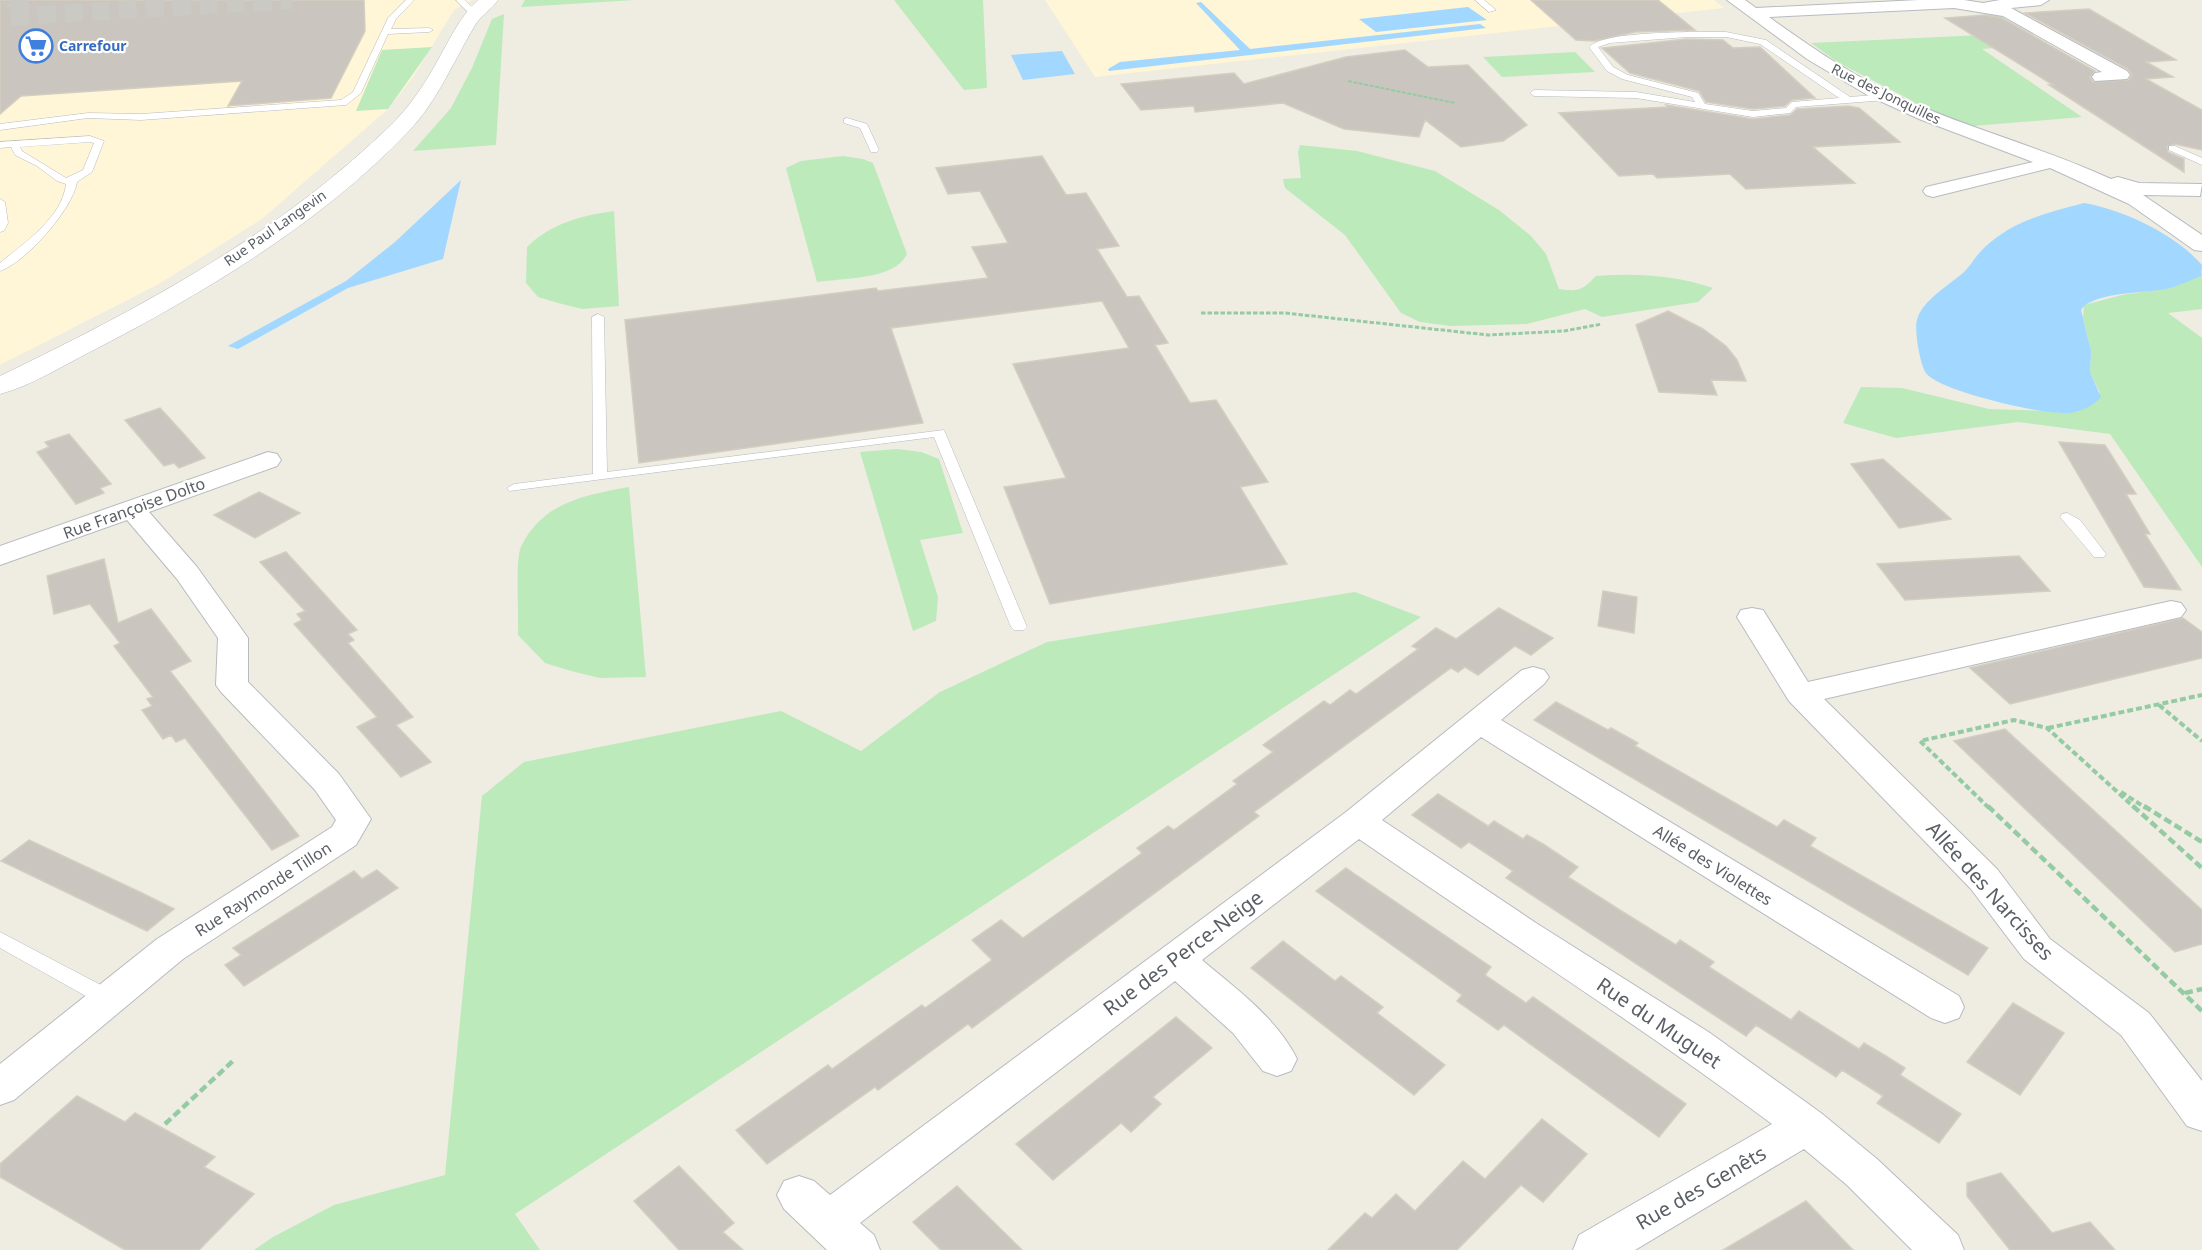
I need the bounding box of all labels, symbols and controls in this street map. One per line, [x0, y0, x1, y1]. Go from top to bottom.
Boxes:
supermarket icon: Carrefour [18, 28, 54, 64]
place label: Carrefour [59, 36, 127, 55]
street label: Rue des Jonquilles [1828, 59, 1944, 128]
street label: Rue Paul Langevin [220, 185, 330, 270]
street label: Rue Françoise Dolto [60, 472, 208, 544]
street label: Allée des Narcisses [1921, 815, 2060, 966]
street label: Allée des Violettes [1649, 820, 1777, 910]
street label: Rue Raymonde Tillon [191, 837, 335, 941]
street label: Rue des Perce-Neige [1097, 884, 1268, 1022]
street label: Rue du Muguet [1592, 971, 1727, 1074]
street label: Rue des Genêts [1631, 1139, 1771, 1236]

